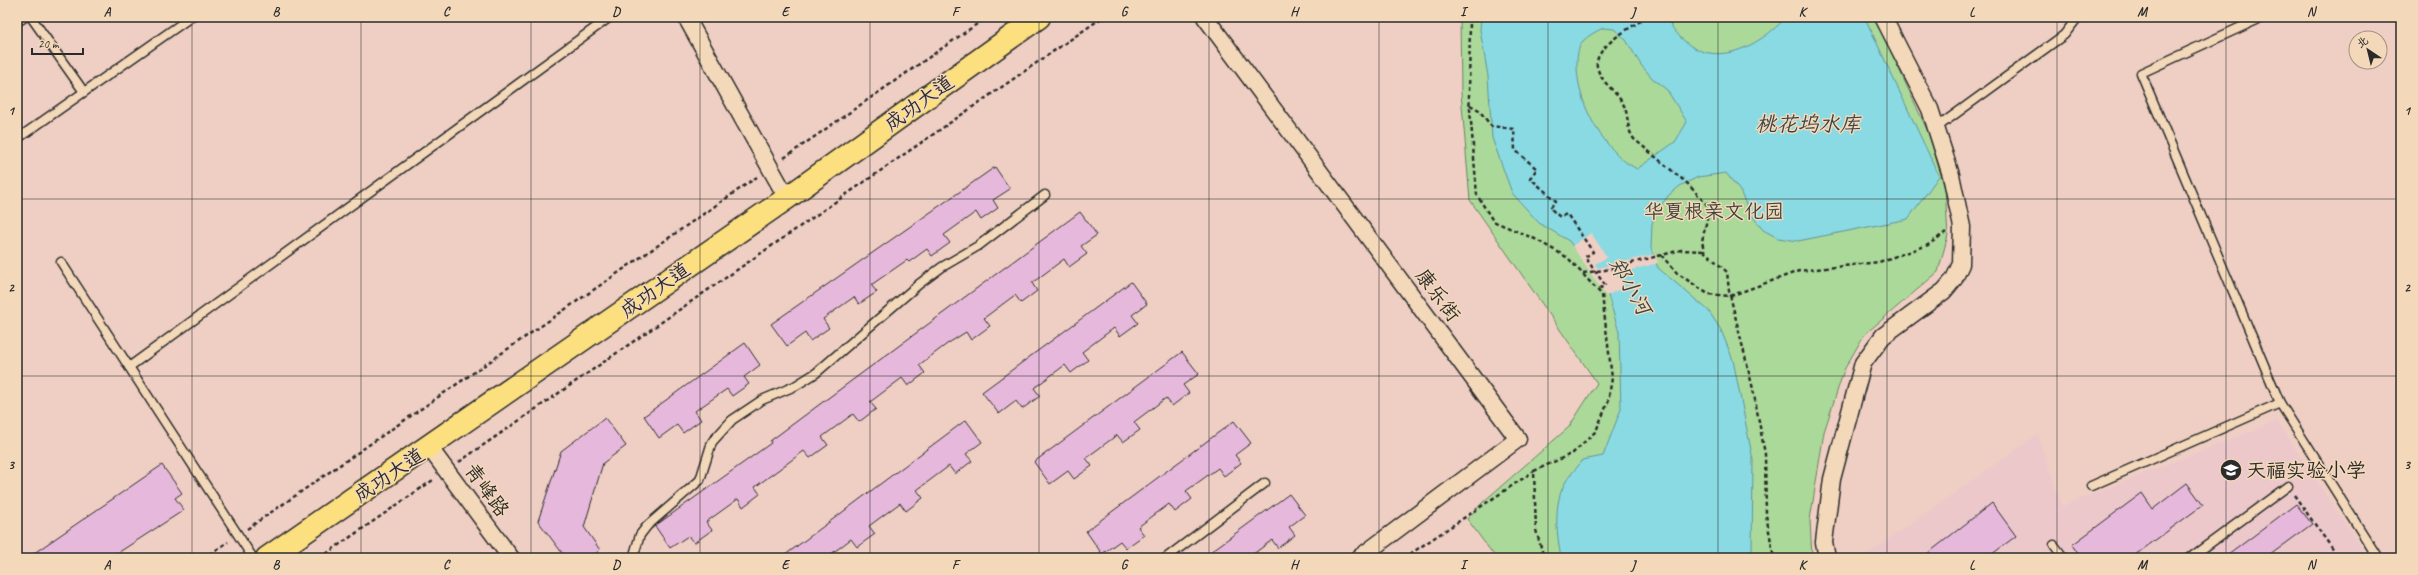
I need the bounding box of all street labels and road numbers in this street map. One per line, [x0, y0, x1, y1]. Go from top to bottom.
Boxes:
street label: 成功大道 [879, 69, 959, 137]
street label: 成功大道 [615, 257, 695, 323]
street label: 康乐街 [1410, 264, 1466, 326]
street label: 成功大道 [349, 442, 429, 508]
street label: 青峰路 [459, 458, 515, 522]

